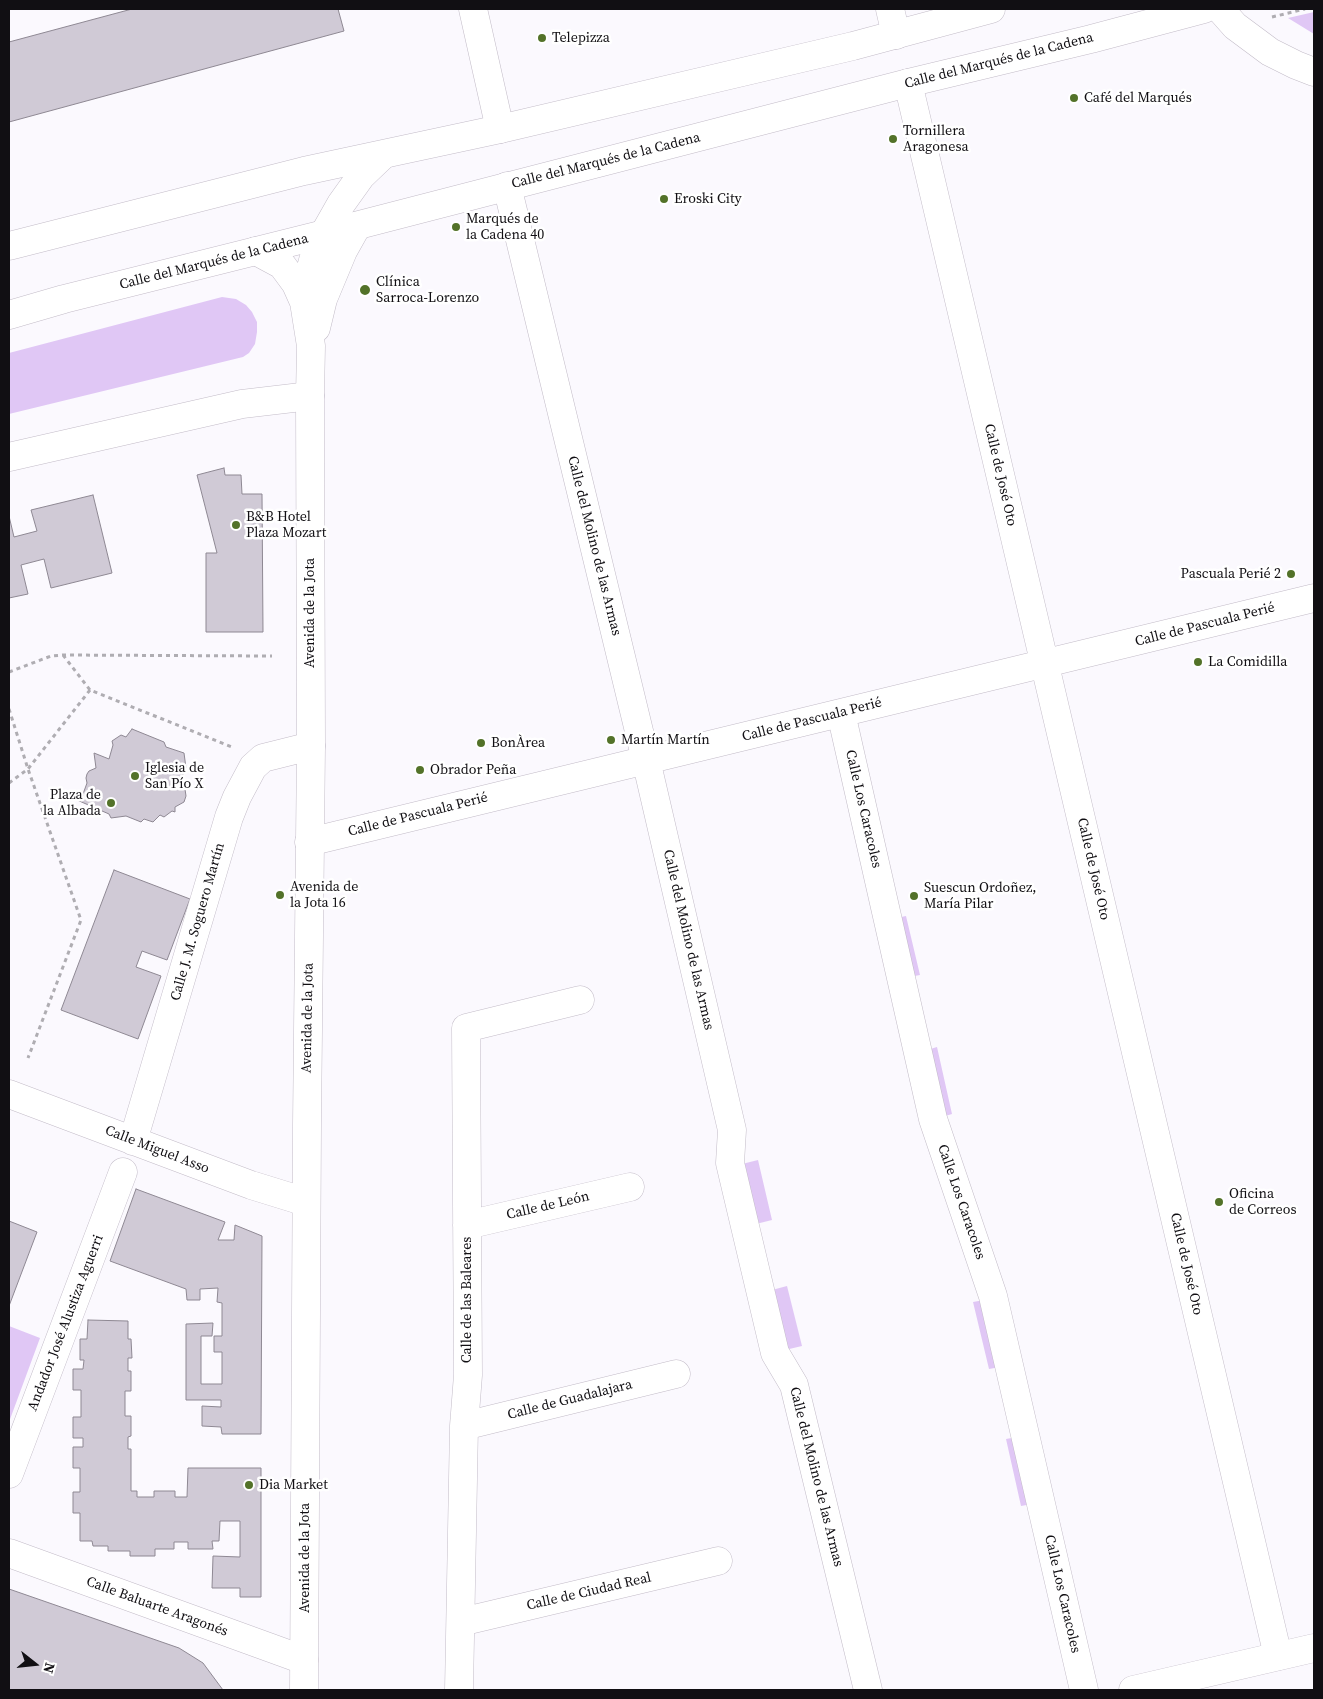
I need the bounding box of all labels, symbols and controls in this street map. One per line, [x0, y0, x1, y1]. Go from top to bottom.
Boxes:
street label: Calle del Marqués de la Cadena [903, 29, 1095, 93]
place label: Telepizza [552, 30, 610, 46]
marker: Telepizza [536, 32, 548, 44]
place label: Café del Marqués [1084, 90, 1192, 106]
marker: Café del Marqués [1068, 92, 1080, 104]
place label: Tornillera Aragonesa [903, 123, 969, 156]
street label: Calle del Marqués de la Cadena [510, 129, 702, 193]
marker: Tornillera Aragonesa [887, 133, 899, 145]
place label: Eroski City [674, 191, 742, 207]
marker: Eroski City [658, 193, 670, 205]
place label: Marqués de la Cadena 40 [466, 211, 544, 243]
marker: Marqués de la Cadena 40 [450, 221, 462, 233]
street label: Calle del Marqués de la Cadena [118, 230, 310, 294]
place label: Clínica Sarroca-Lorenzo [376, 274, 479, 306]
marker: Clínica Sarroca-Lorenzo [358, 283, 372, 297]
street label: Calle de José Oto [980, 422, 1020, 528]
street label: Calle del Molino de las Armas [564, 454, 624, 638]
place label: B&B Hotel Plaza Mozart [246, 509, 326, 542]
marker: B&B Hotel Plaza Mozart [230, 519, 242, 531]
street label: Avenida de la Jota [302, 558, 318, 668]
place label: Pascuala Perié 2 [1180, 566, 1281, 582]
marker: Pascuala Perié 2 [1285, 568, 1297, 580]
street label: Calle de Pascuala Perié [1133, 600, 1277, 650]
place label: La Comidilla [1208, 654, 1287, 670]
marker: La Comidilla [1192, 656, 1204, 668]
street label: Calle de Pascuala Perié [740, 695, 884, 745]
place label: Martín Martín [621, 732, 710, 748]
marker: Martín Martín [605, 734, 617, 746]
place label: BonÀrea [491, 735, 545, 751]
marker: BonÀrea [475, 737, 487, 749]
street label: Calle Los Caracoles [841, 748, 885, 870]
place label: Iglesia de San Pío X [145, 760, 204, 792]
place label: Obrador Peña [430, 762, 516, 778]
marker: Obrador Peña [414, 764, 426, 776]
marker: Iglesia de San Pío X [129, 770, 141, 782]
place label: Plaza de la Albada [43, 787, 101, 820]
street label: Calle de Pascuala Perié [346, 790, 490, 840]
marker: Plaza de la Albada [105, 797, 117, 809]
street label: Calle de José Oto [1073, 816, 1113, 922]
street label: Calle J. M. Soguero Martín [167, 841, 229, 1003]
street label: Calle del Molino de las Armas [659, 848, 717, 1032]
place label: Avenida de la Jota 16 [290, 879, 358, 912]
place label: Suescun Ordoñez, María Pilar [924, 880, 1037, 912]
marker: Avenida de la Jota 16 [274, 889, 286, 901]
marker: Suescun Ordoñez, María Pilar [908, 890, 920, 902]
street label: Avenida de la Jota [299, 963, 317, 1073]
street label: Calle Miguel Asso [102, 1122, 212, 1178]
street label: Calle Los Caracoles [933, 1142, 989, 1262]
place label: Oficina de Correos [1229, 1186, 1296, 1218]
street label: Calle de León [505, 1188, 591, 1224]
marker: Oficina de Correos [1213, 1196, 1225, 1208]
street label: Calle de José Oto [1166, 1211, 1206, 1317]
street label: Andador José Alustiza Aguerri [25, 1233, 107, 1413]
street label: Calle de las Baleares [459, 1237, 475, 1363]
street label: Calle de Guadalajara [506, 1376, 634, 1424]
street label: Calle del Molino de las Armas [786, 1385, 846, 1569]
place label: Dia Market [259, 1477, 328, 1493]
marker: Dia Market [243, 1479, 255, 1491]
street label: Avenida de la Jota [297, 1503, 313, 1613]
street label: Calle Los Caracoles [1040, 1533, 1084, 1655]
street label: Calle de Ciudad Real [525, 1569, 653, 1615]
street label: Calle Baluarte Aragonés [84, 1574, 230, 1640]
north arrow [10, 1639, 60, 1689]
text: N [38, 1660, 60, 1676]

